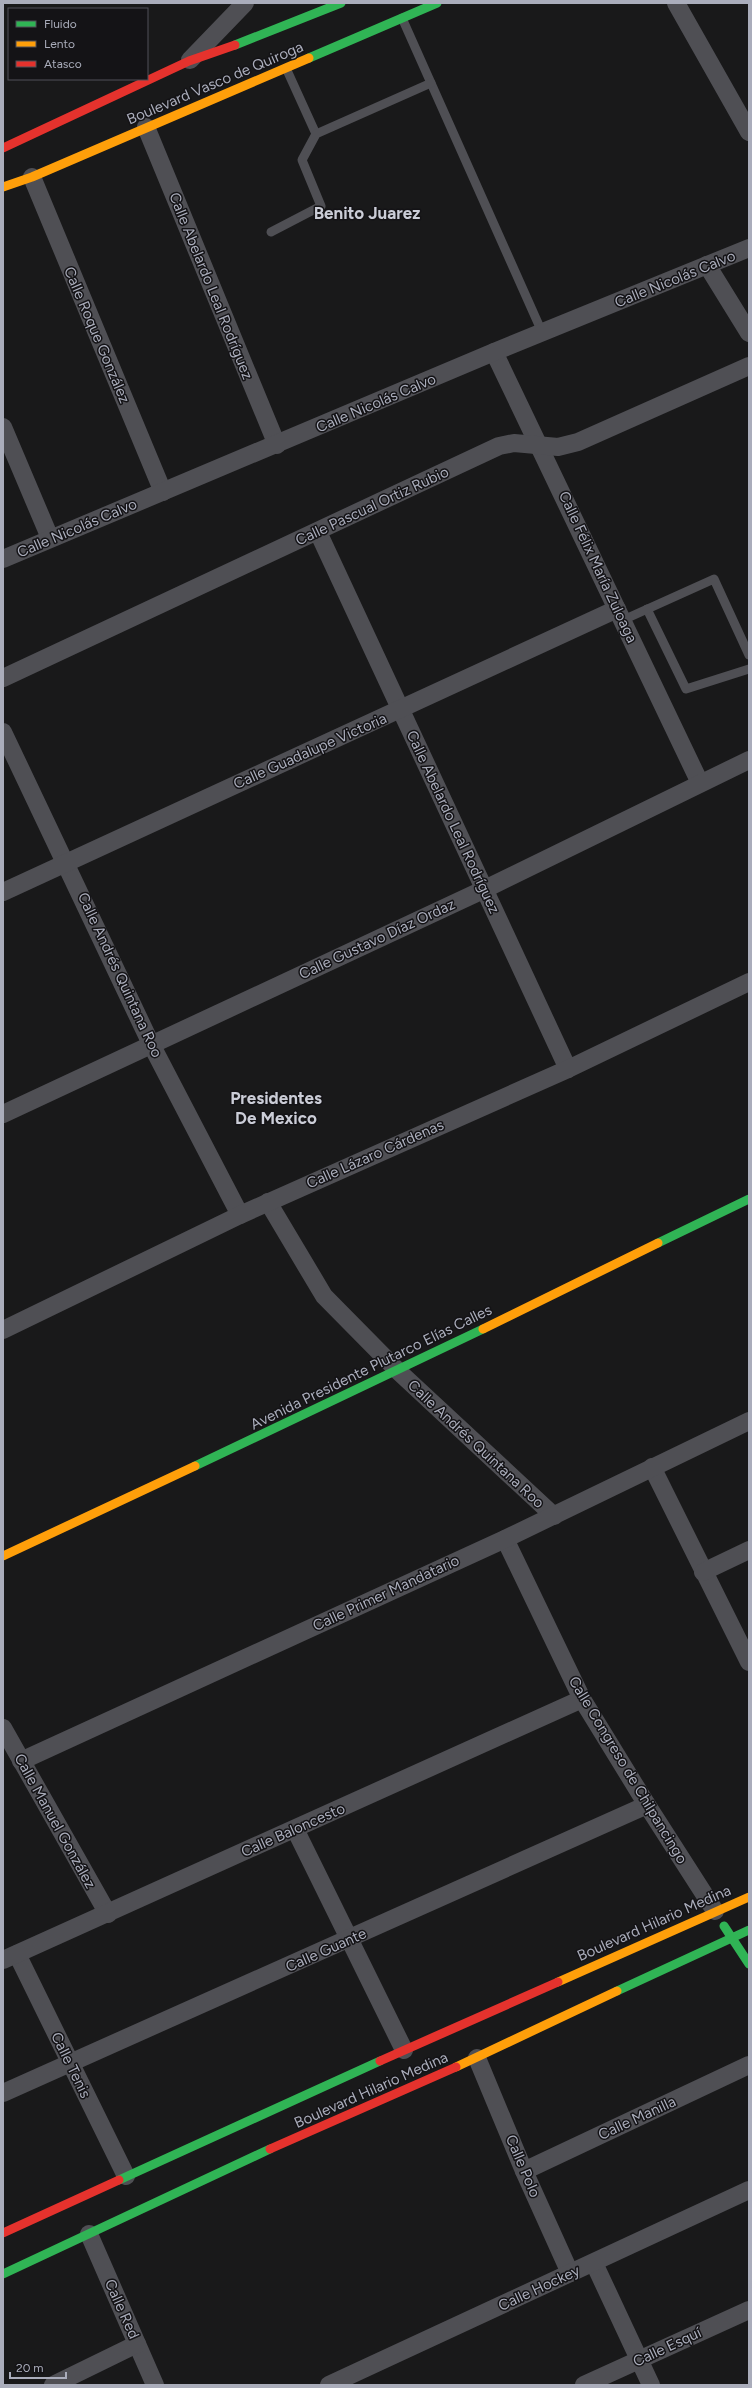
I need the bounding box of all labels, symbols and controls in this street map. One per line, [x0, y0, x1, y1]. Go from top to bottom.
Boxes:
legend [8, 8, 148, 80]
text: Fluido [44, 17, 77, 31]
text: Lento [44, 37, 75, 51]
street label: Boulevard Vasco de Quiroga [124, 38, 306, 128]
text: Atasco [44, 57, 82, 71]
street label: Calle Abelardo Leal Rodríguez [165, 190, 257, 382]
district label: Benito Juarez [314, 203, 420, 223]
street label: Calle Nicolás Calvo [612, 246, 738, 311]
street label: Calle Roque González [60, 264, 134, 406]
street label: Calle Nicolás Calvo [313, 369, 439, 436]
street label: Calle Pascual Ortiz Rubio [293, 462, 452, 549]
street label: Calle Félix María Zuloaga [555, 488, 641, 646]
street label: Calle Nicolás Calvo [14, 494, 140, 561]
street label: Calle Guadalupe Victoria [231, 709, 389, 793]
street label: Calle Abelardo Leal Rodríguez [403, 728, 503, 916]
street label: Calle Andrés Quintana Roo [74, 890, 166, 1061]
street label: Calle Gustavo Díaz Ordaz [296, 895, 458, 983]
district label: Presidentes De Mexico [230, 1088, 322, 1128]
street label: Calle Lázaro Cárdenas [304, 1116, 446, 1192]
street label: Avenida Presidente Plutarco Elías Calles [247, 1300, 495, 1434]
street label: Calle Andrés Quintana Roo [404, 1376, 548, 1512]
street label: Calle Primer Mandatario [310, 1551, 462, 1635]
street label: Calle Congreso de Chilpancingo [565, 1673, 691, 1867]
street label: Calle Manuel González [10, 1750, 100, 1892]
street label: Calle Baloncesto [238, 1799, 348, 1861]
street label: Boulevard Hilario Medina [574, 1881, 734, 1965]
street label: Calle Guante [283, 1924, 369, 1976]
street label: Calle Tenis [47, 2029, 95, 2101]
street label: Boulevard Hilario Medina [291, 2048, 451, 2132]
street label: Calle Manilla [595, 2092, 679, 2144]
street label: Calle Polo [502, 2132, 544, 2200]
street label: Calle Hockey [495, 2261, 583, 2315]
street label: Calle Red [101, 2276, 143, 2342]
street label: Calle Esquí [630, 2323, 705, 2371]
scale bar [10, 2354, 66, 2380]
text: 20 m [16, 2361, 44, 2375]

